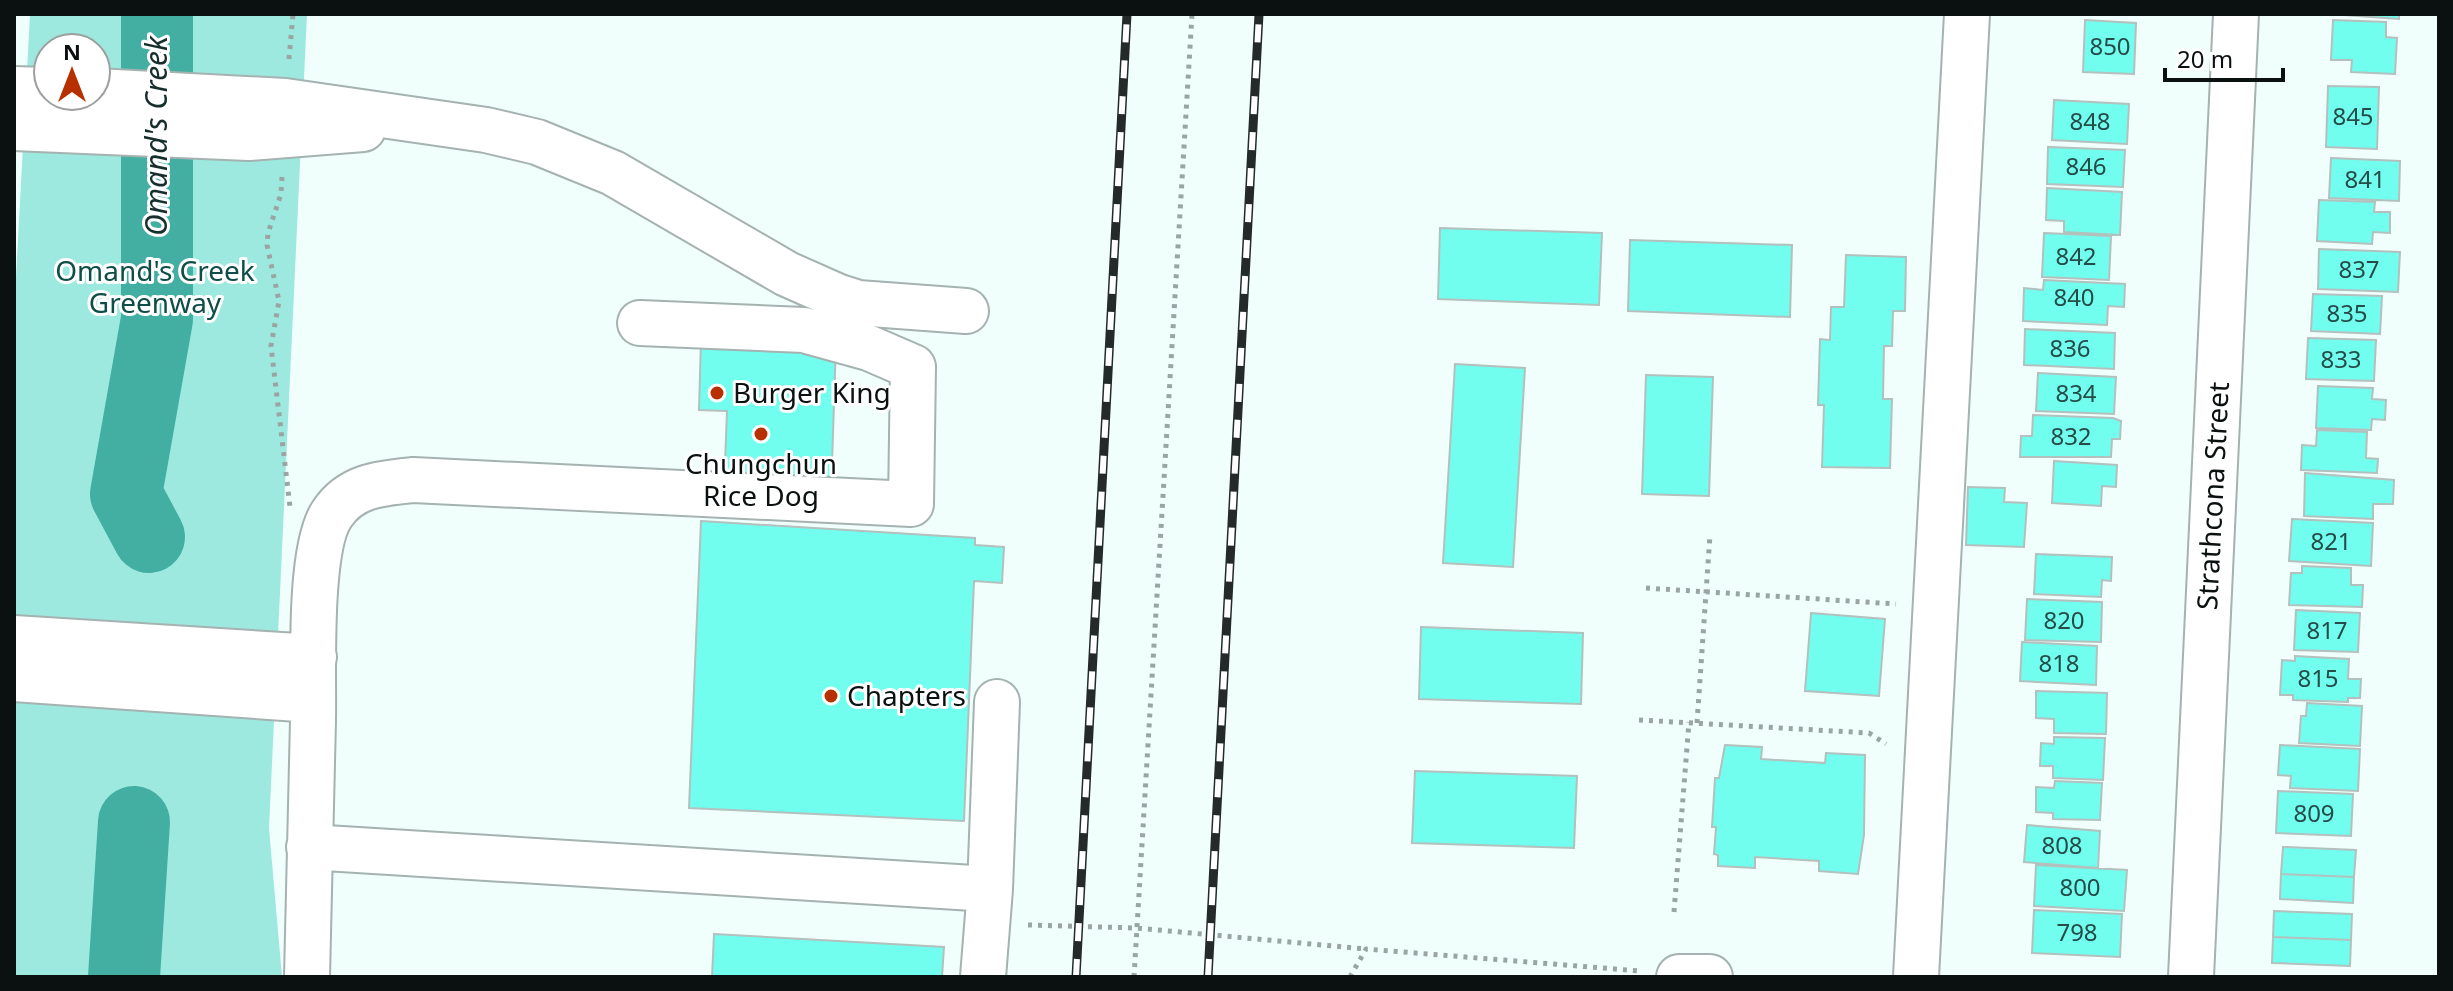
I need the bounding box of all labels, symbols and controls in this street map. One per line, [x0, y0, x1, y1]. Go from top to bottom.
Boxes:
house number: 850 [2089, 29, 2131, 62]
north arrow [32, 32, 112, 112]
scale bar [2165, 32, 2283, 82]
water label: Omand's Creek [135, 35, 176, 236]
text: N [63, 36, 81, 66]
text: 20 m [2177, 42, 2233, 75]
house number: 845 [2332, 99, 2374, 132]
house number: 848 [2069, 104, 2111, 137]
house number: 846 [2065, 149, 2107, 182]
house number: 841 [2344, 162, 2386, 195]
house number: 842 [2055, 239, 2097, 272]
park label: Omand's Creek Greenway [55, 251, 255, 321]
house number: 837 [2338, 252, 2380, 285]
house number: 840 [2053, 280, 2095, 313]
house number: 835 [2326, 296, 2368, 329]
house number: 836 [2049, 331, 2091, 364]
house number: 833 [2320, 342, 2362, 375]
place label: Burger King [733, 373, 891, 411]
house number: 834 [2055, 376, 2097, 409]
street label: Strathcona Street [2187, 381, 2237, 611]
marker: Burger King [708, 384, 726, 402]
house number: 832 [2050, 419, 2092, 452]
marker: Chungchun Rice Dog [752, 425, 770, 443]
place label: Chungchun Rice Dog [685, 444, 837, 514]
house number: 821 [2310, 524, 2352, 557]
house number: 820 [2043, 603, 2085, 636]
house number: 817 [2306, 613, 2348, 646]
house number: 818 [2038, 646, 2080, 679]
house number: 815 [2297, 661, 2339, 694]
place label: Chapters [847, 676, 966, 714]
marker: Chapters [822, 687, 840, 705]
house number: 809 [2293, 796, 2335, 829]
house number: 808 [2041, 828, 2083, 861]
house number: 800 [2059, 870, 2101, 903]
house number: 798 [2056, 915, 2098, 948]

